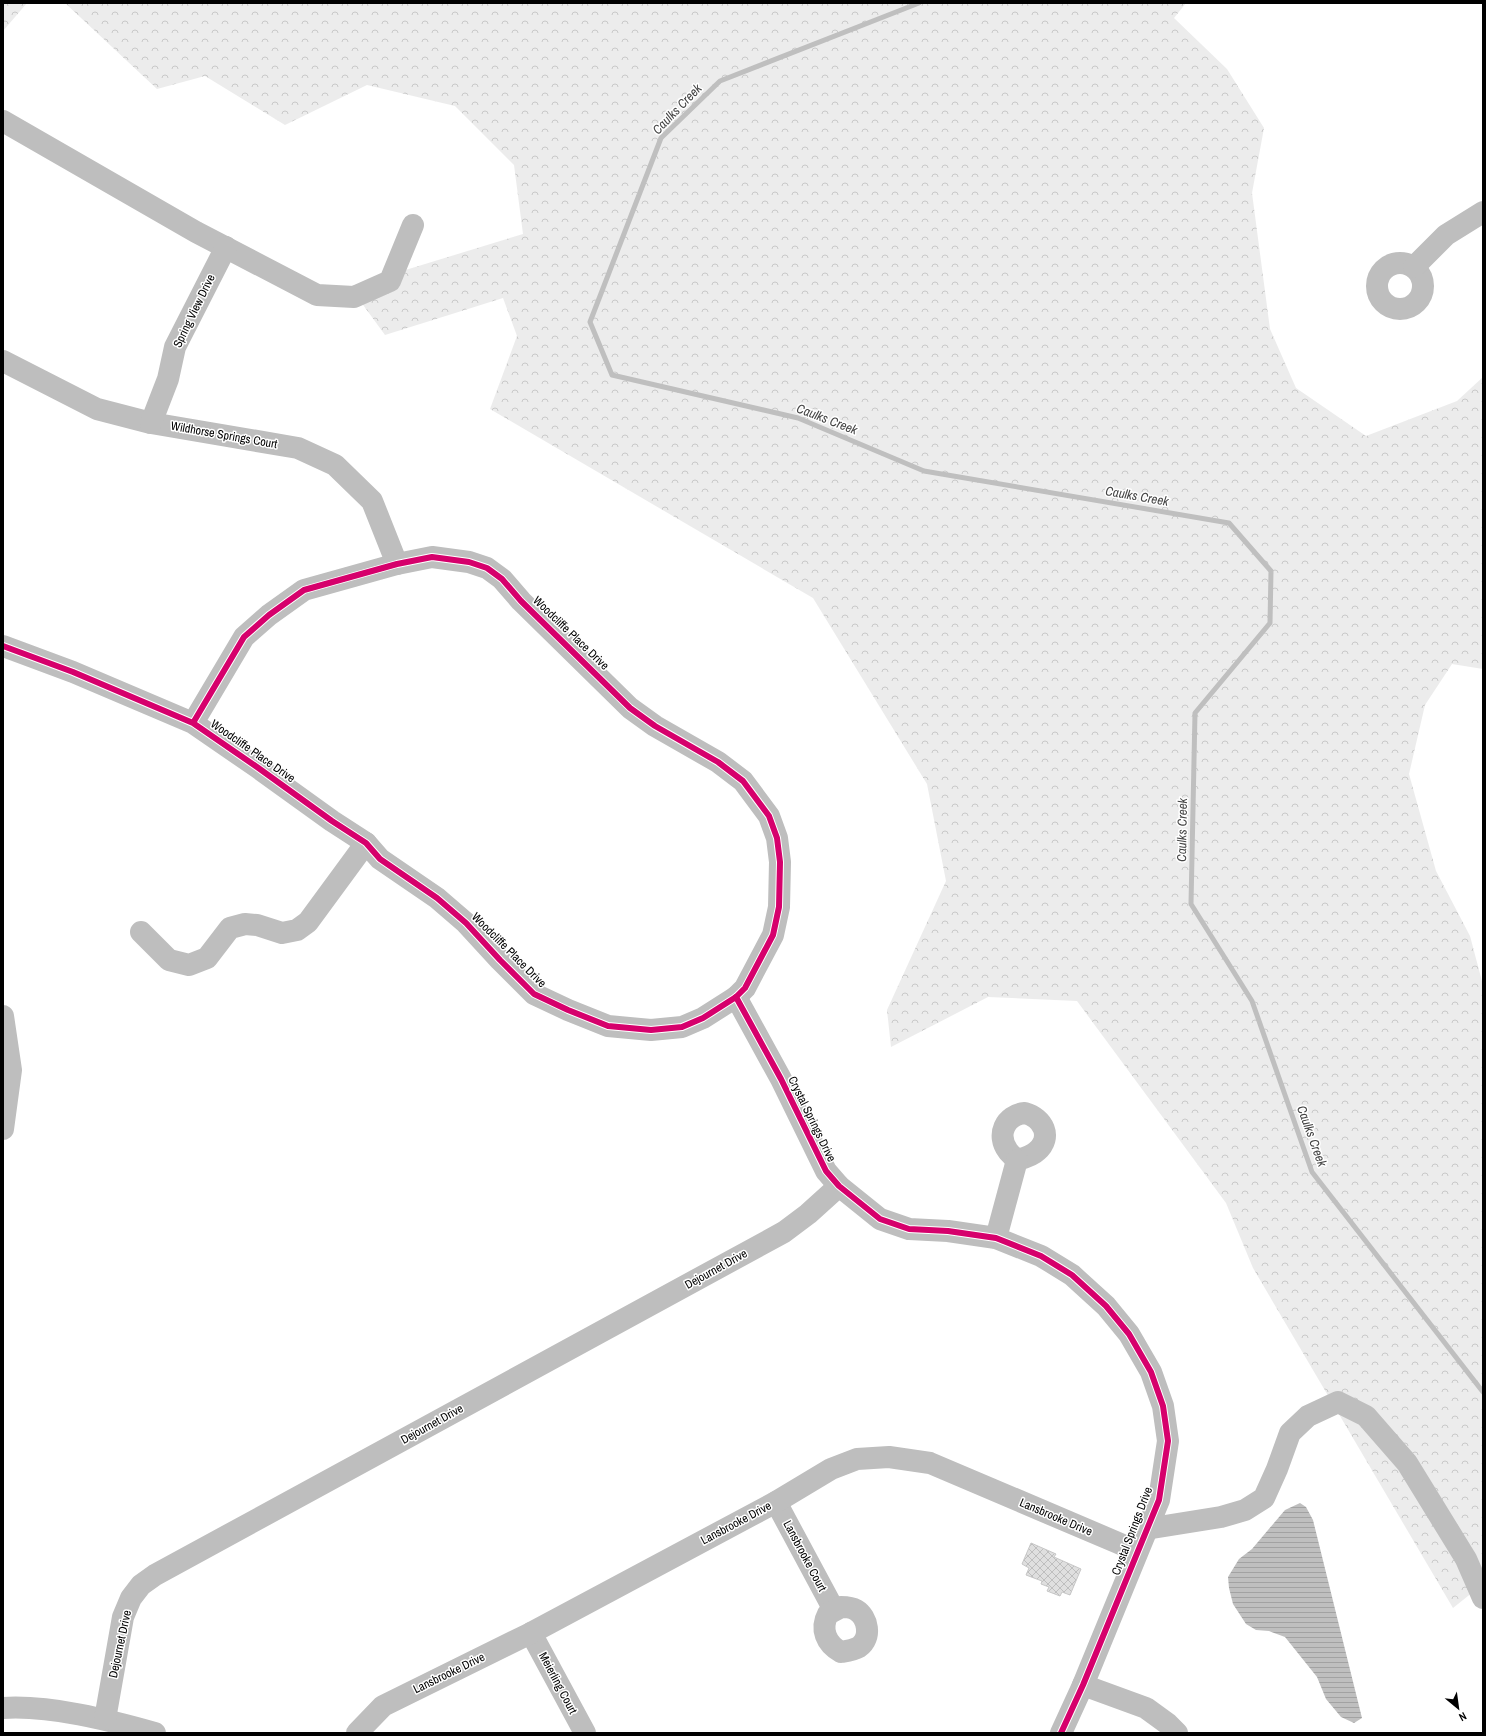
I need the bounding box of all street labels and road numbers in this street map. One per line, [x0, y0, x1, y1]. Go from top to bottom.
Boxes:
street label: Spring View Drive [169, 272, 219, 350]
street label: Wildhorse Springs Court [170, 418, 279, 452]
street label: Woodcliffe Place Drive [530, 593, 612, 673]
street label: Woodcliffe Place Drive [208, 716, 298, 786]
street label: Woodcliffe Place Drive [468, 909, 550, 991]
street label: Crystal Springs Drive [784, 1073, 840, 1165]
street label: Dejournet Drive [682, 1245, 750, 1293]
street label: Dejournet Drive [398, 1400, 466, 1448]
street label: Crystal Springs Drive [1108, 1484, 1156, 1578]
street label: Lansbrooke Drive [1017, 1494, 1095, 1540]
street label: Lansbrooke Drive [698, 1498, 774, 1548]
street label: Lansbrooke Court [780, 1518, 831, 1595]
street label: Dejournet Drive [105, 1609, 135, 1679]
street label: Lansbrooke Drive [411, 1649, 487, 1697]
street label: Meierling Court [535, 1649, 581, 1717]

